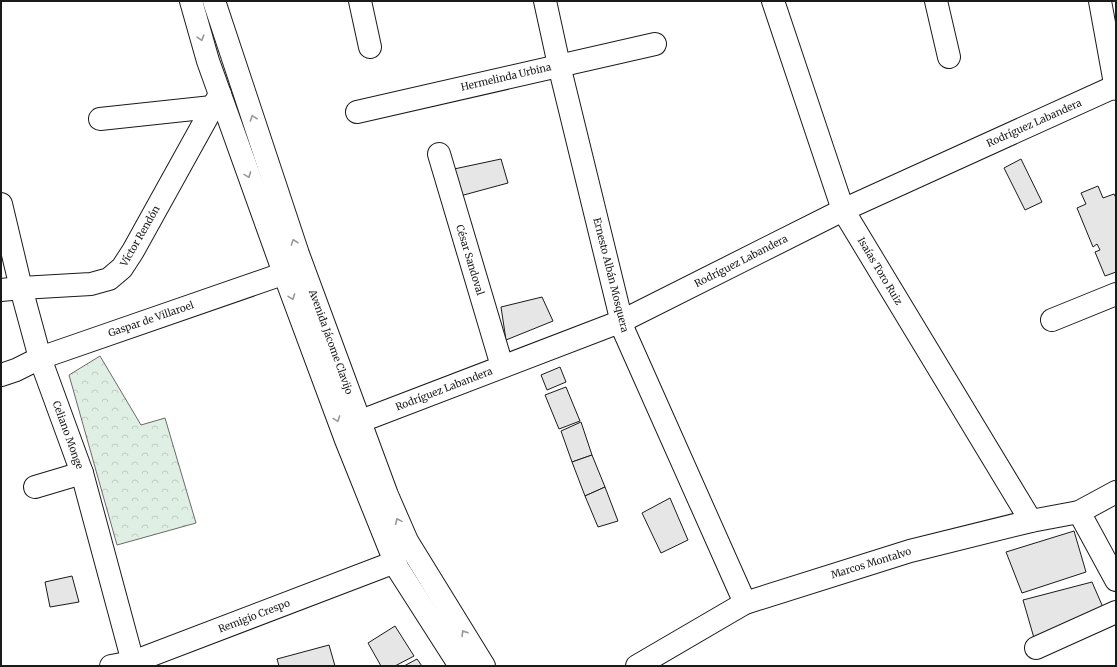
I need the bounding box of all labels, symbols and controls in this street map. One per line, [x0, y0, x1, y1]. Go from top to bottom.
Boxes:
one-way arrow [197, 35, 205, 42]
street label: Hermelinda Urbina [460, 60, 553, 94]
street label: Rodríguez Labandera [984, 96, 1084, 150]
one-way arrow [249, 115, 258, 122]
one-way arrow [244, 171, 252, 178]
street label: Víctor Rendón [117, 203, 163, 270]
street label: Ernesto Albán Mosquera [590, 216, 632, 334]
street label: César Sandoval [453, 223, 487, 297]
street label: Rodríguez Labandera [692, 232, 790, 290]
street label: Isaías Toro Ruiz [855, 235, 906, 308]
one-way arrow [291, 238, 299, 245]
street label: Avenida Jácome Clavijo [306, 287, 356, 396]
one-way arrow [288, 293, 296, 300]
street label: Gaspar de Villaroel [106, 298, 196, 340]
street label: Rodríguez Labandera [394, 364, 495, 414]
street label: Celiano Monge [50, 399, 86, 471]
one-way arrow [333, 415, 341, 422]
one-way arrow [395, 517, 403, 525]
street label: Marcos Montalvo [829, 545, 913, 581]
street label: Remigio Crespo [216, 596, 292, 636]
one-way arrow [461, 630, 469, 637]

